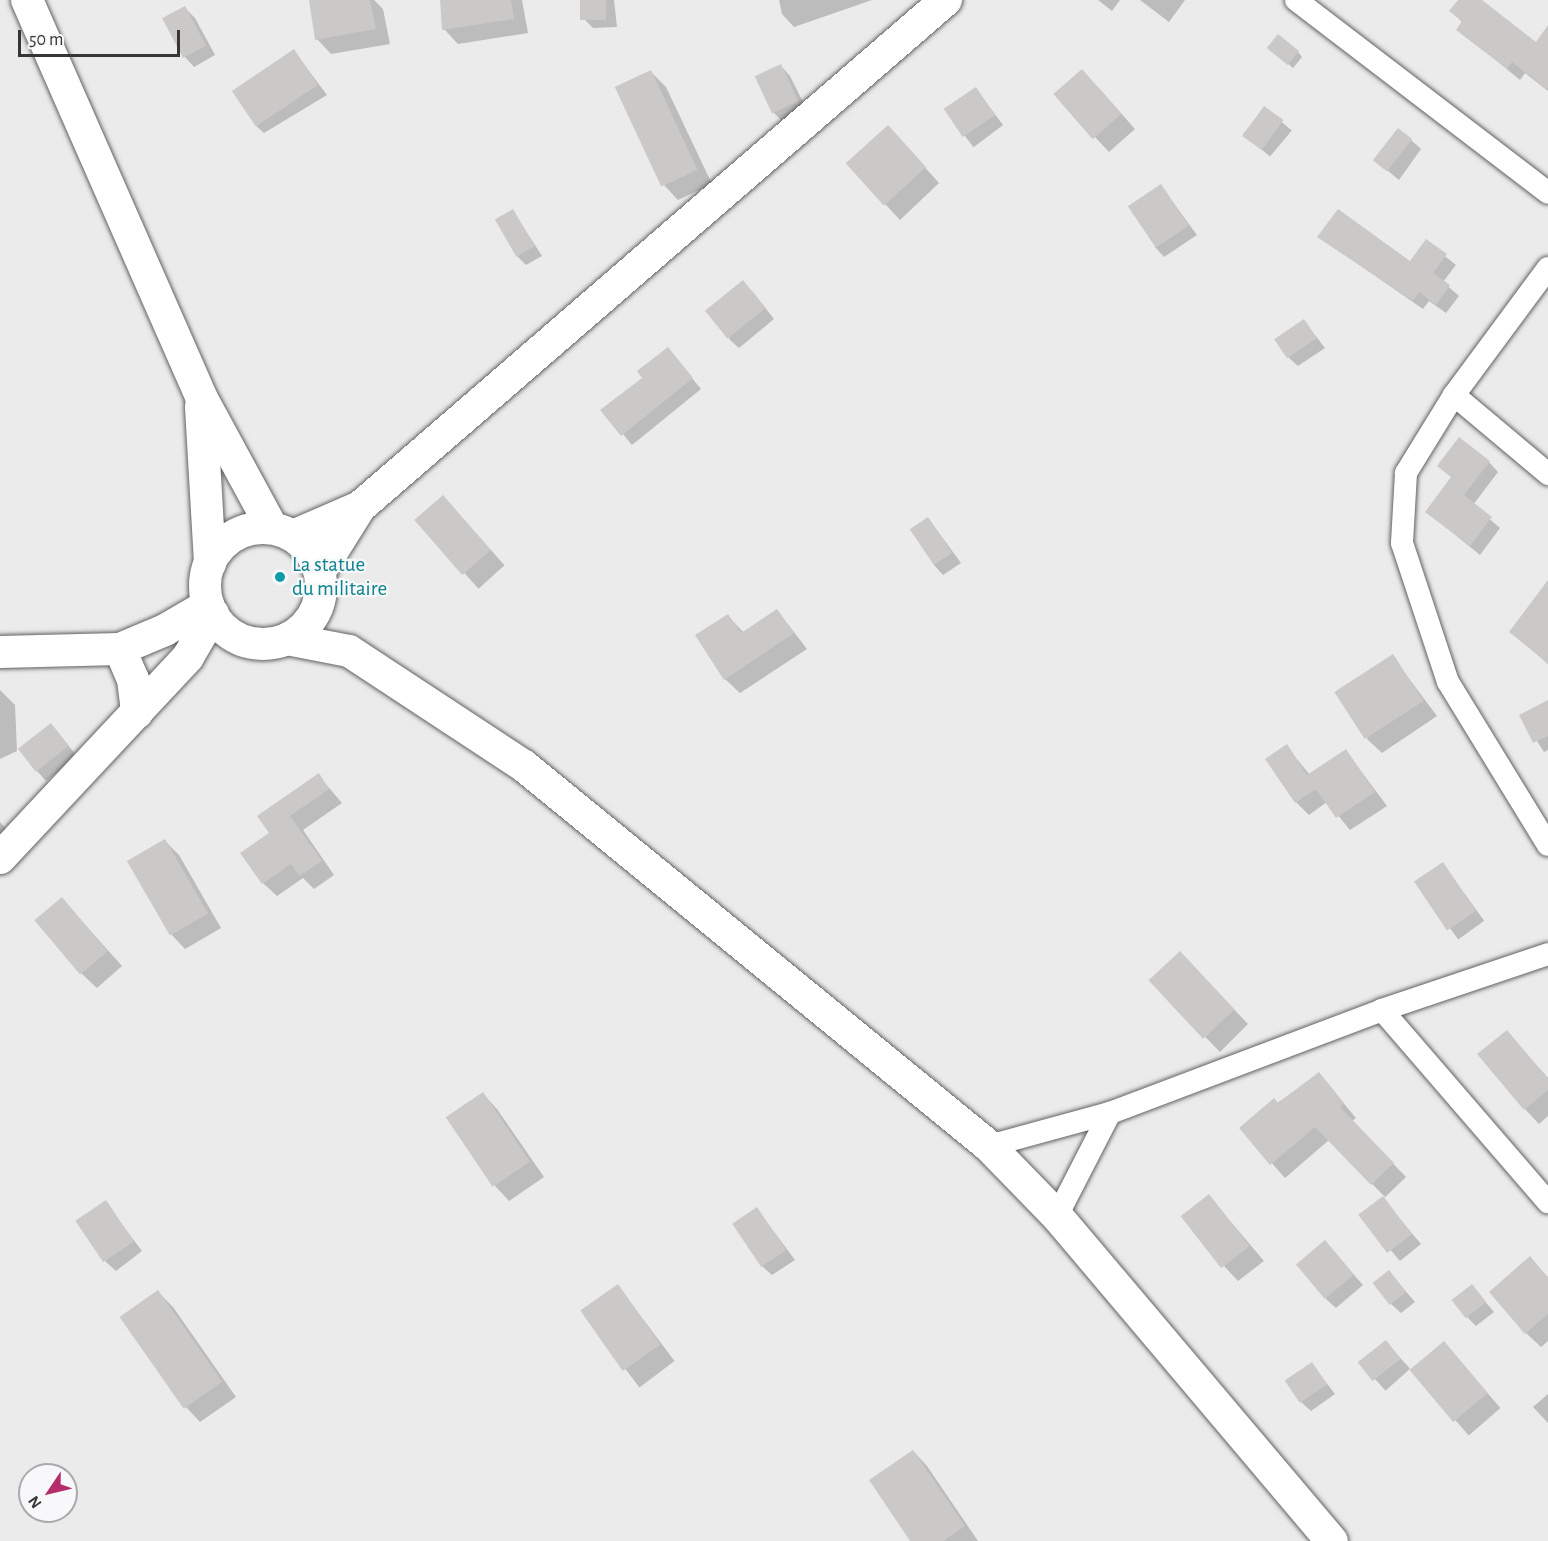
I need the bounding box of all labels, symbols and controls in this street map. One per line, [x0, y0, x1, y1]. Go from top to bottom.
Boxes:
scale bar [21, 18, 183, 56]
text: 50 m [29, 31, 63, 49]
place label: La statue du militaire [292, 552, 387, 602]
marker: La statue du militaire [273, 570, 287, 584]
north arrow [18, 1463, 78, 1523]
text: N [25, 1493, 45, 1511]

